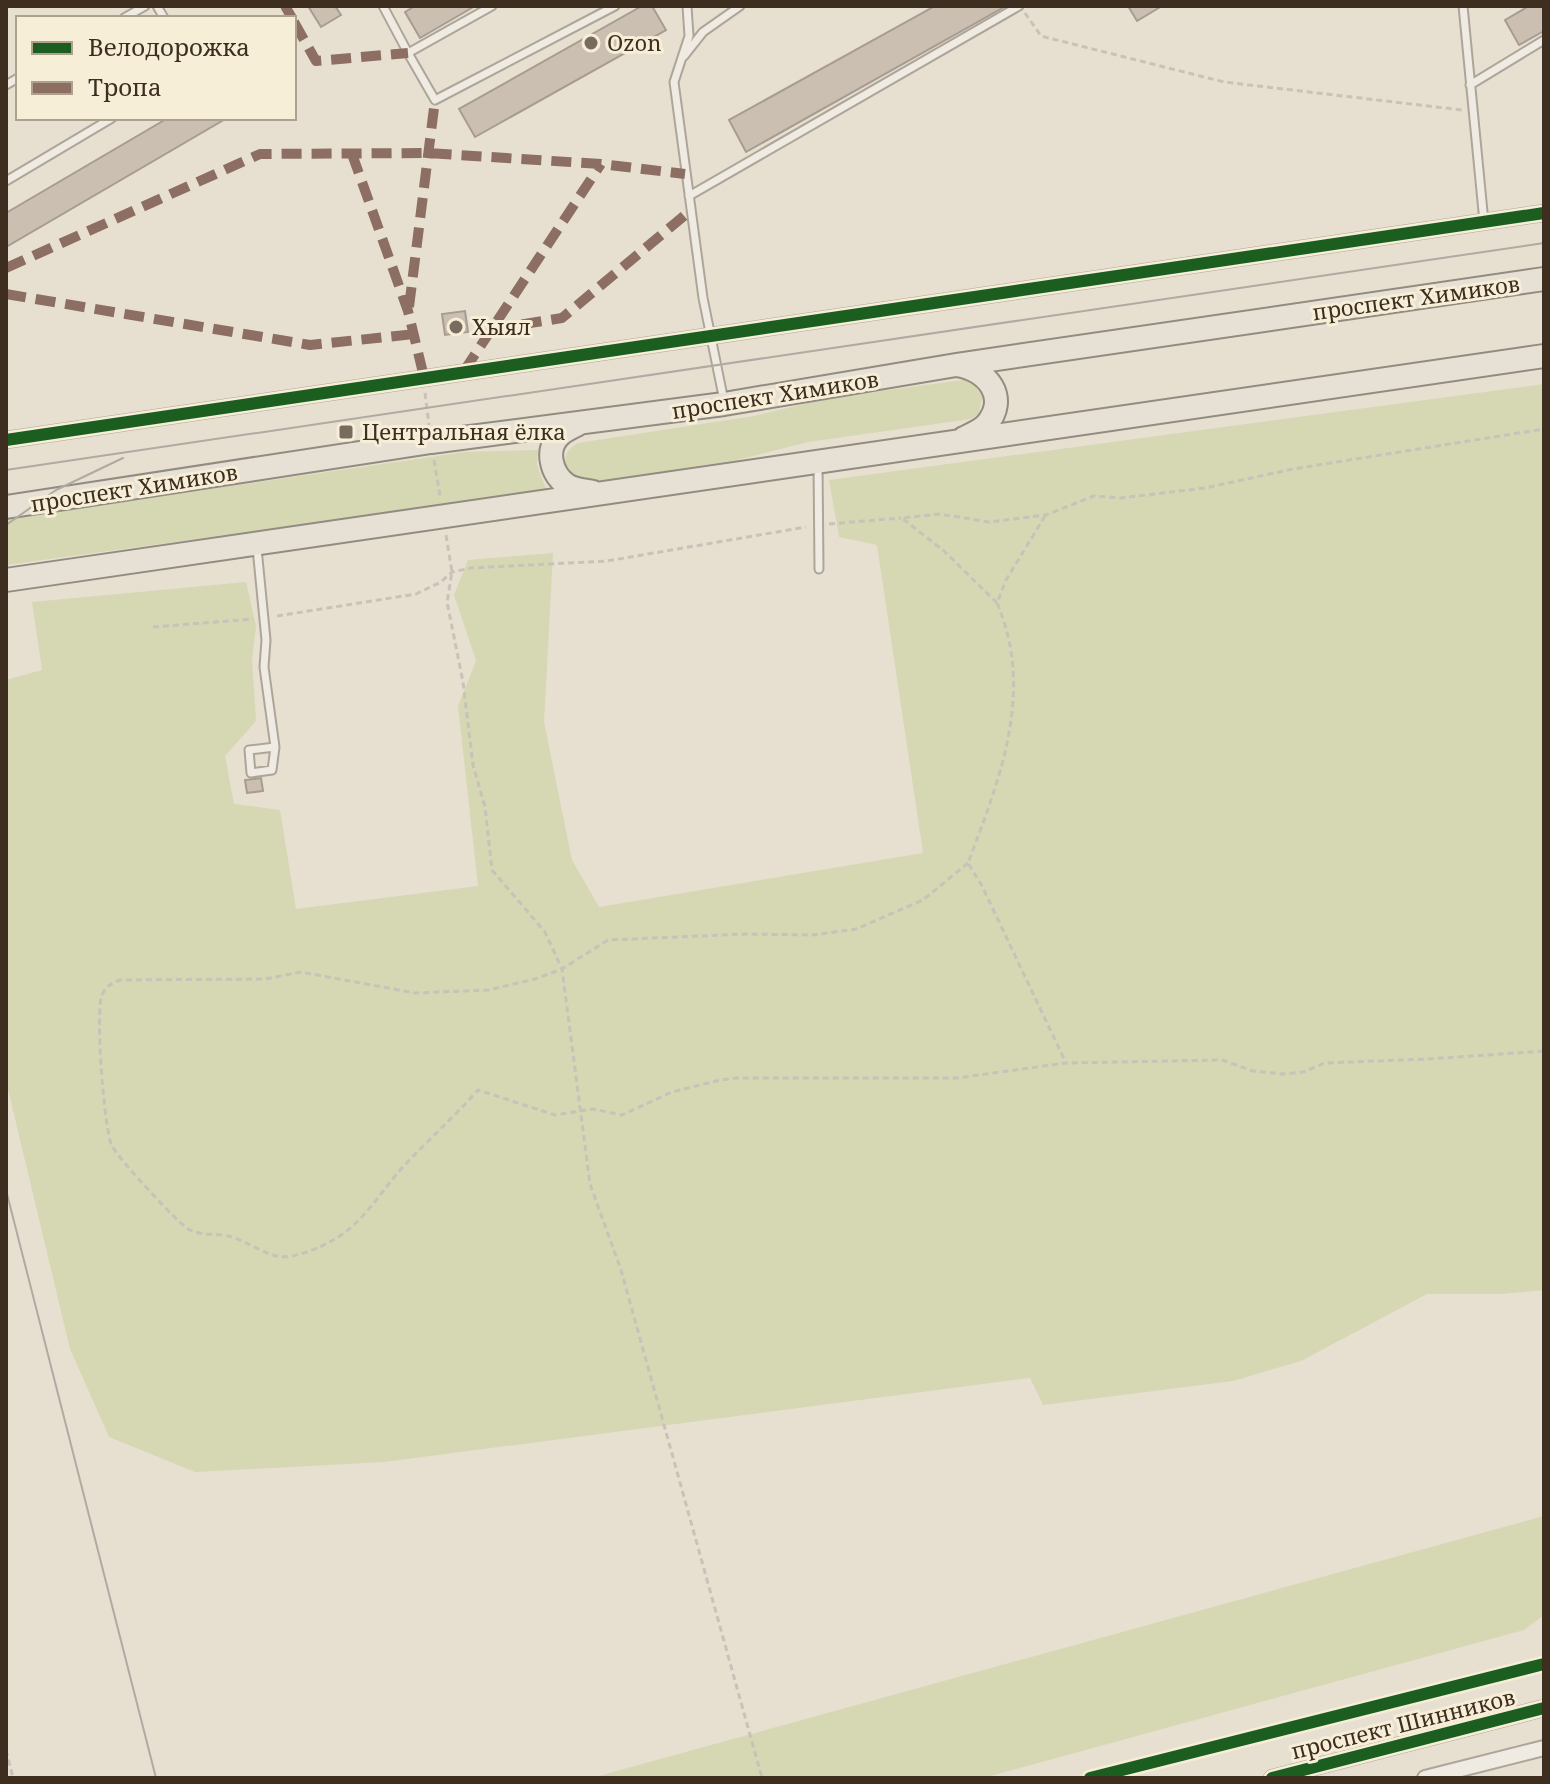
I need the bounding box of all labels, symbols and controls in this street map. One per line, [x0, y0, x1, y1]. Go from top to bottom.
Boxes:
legend [16, 16, 296, 120]
place label: Ozon [607, 27, 661, 57]
text: Велодорожка [88, 30, 250, 63]
marker: Ozon [582, 34, 600, 52]
text: Тропа [88, 70, 162, 103]
street label: проспект Химиков [1310, 268, 1521, 326]
place label: Хыял [472, 311, 531, 341]
marker: Хыял [447, 318, 465, 336]
street label: проспект Химиков [669, 363, 880, 425]
place label: Центральная ёлка [362, 416, 566, 446]
marker: Центральная ёлка [337, 423, 355, 441]
street label: проспект Химиков [28, 456, 239, 518]
street label: проспект Шинников [1288, 1681, 1518, 1765]

